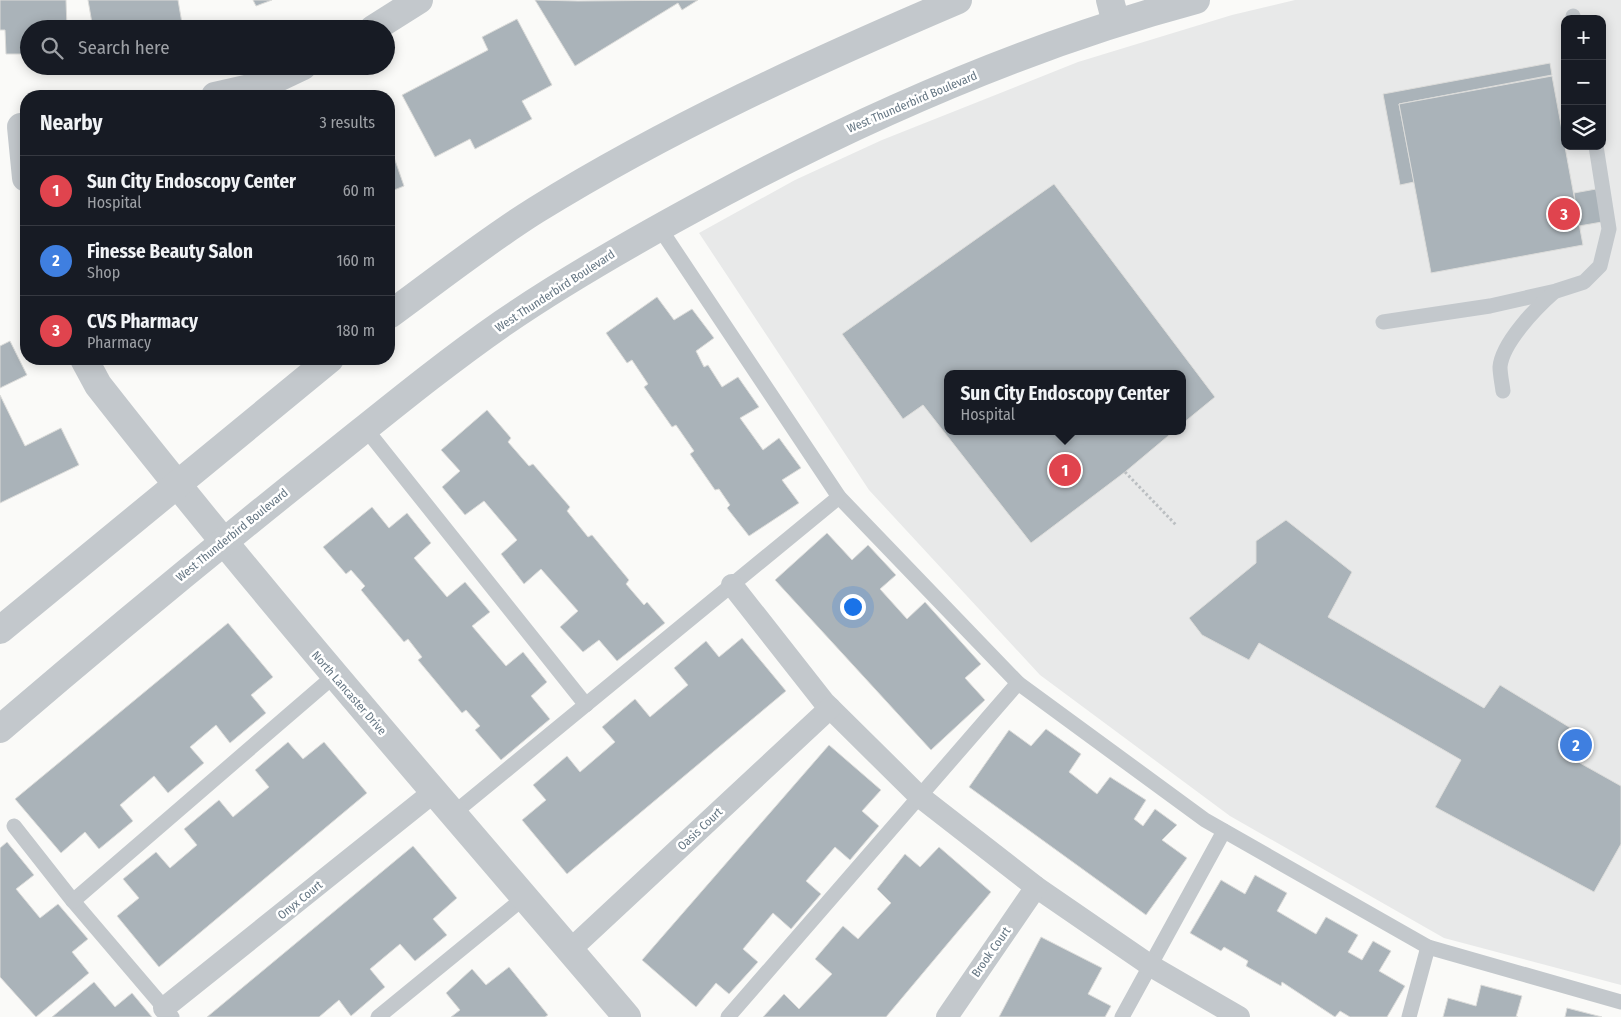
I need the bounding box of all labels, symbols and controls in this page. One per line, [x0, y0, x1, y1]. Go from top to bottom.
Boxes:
map controls [1561, 15, 1606, 150]
button: + [1561, 15, 1606, 60]
search box [20, 20, 395, 75]
icon: search [38, 34, 66, 62]
text: Search here [78, 36, 170, 59]
button: − [1561, 60, 1606, 105]
street label: West Thunderbird Boulevard [845, 68, 979, 136]
button: layers [1561, 105, 1606, 150]
text: Nearby [40, 110, 102, 136]
text: 3 results [319, 113, 375, 132]
text: Sun City Endoscopy Center [87, 170, 296, 193]
text: 1 [53, 181, 59, 200]
text: 60 m [343, 181, 375, 200]
text: Hospital [87, 193, 142, 212]
pin: 3 [1548, 195, 1580, 233]
text: Finesse Beauty Salon [87, 240, 253, 263]
street label: West Thunderbird Boulevard [493, 247, 617, 335]
text: 2 [52, 251, 60, 270]
text: 160 m [336, 251, 375, 270]
text: Shop [87, 263, 120, 282]
text: CVS Pharmacy [87, 310, 198, 333]
text: 3 [52, 321, 60, 340]
text: 180 m [336, 321, 375, 340]
text: Pharmacy [87, 333, 151, 352]
popup [944, 370, 1186, 435]
text: Sun City Endoscopy Center [960, 382, 1170, 405]
text: Hospital [960, 405, 1015, 424]
pin: 1 [1049, 451, 1081, 489]
street label: West Thunderbird Boulevard [173, 486, 291, 584]
your location [840, 594, 866, 620]
street label: North Lancaster Drive [309, 648, 389, 738]
pin: 2 [1560, 726, 1592, 764]
street label: Oasis Court [675, 805, 725, 853]
street label: Onyx Court [275, 878, 325, 922]
street label: Brook Court [969, 924, 1013, 980]

